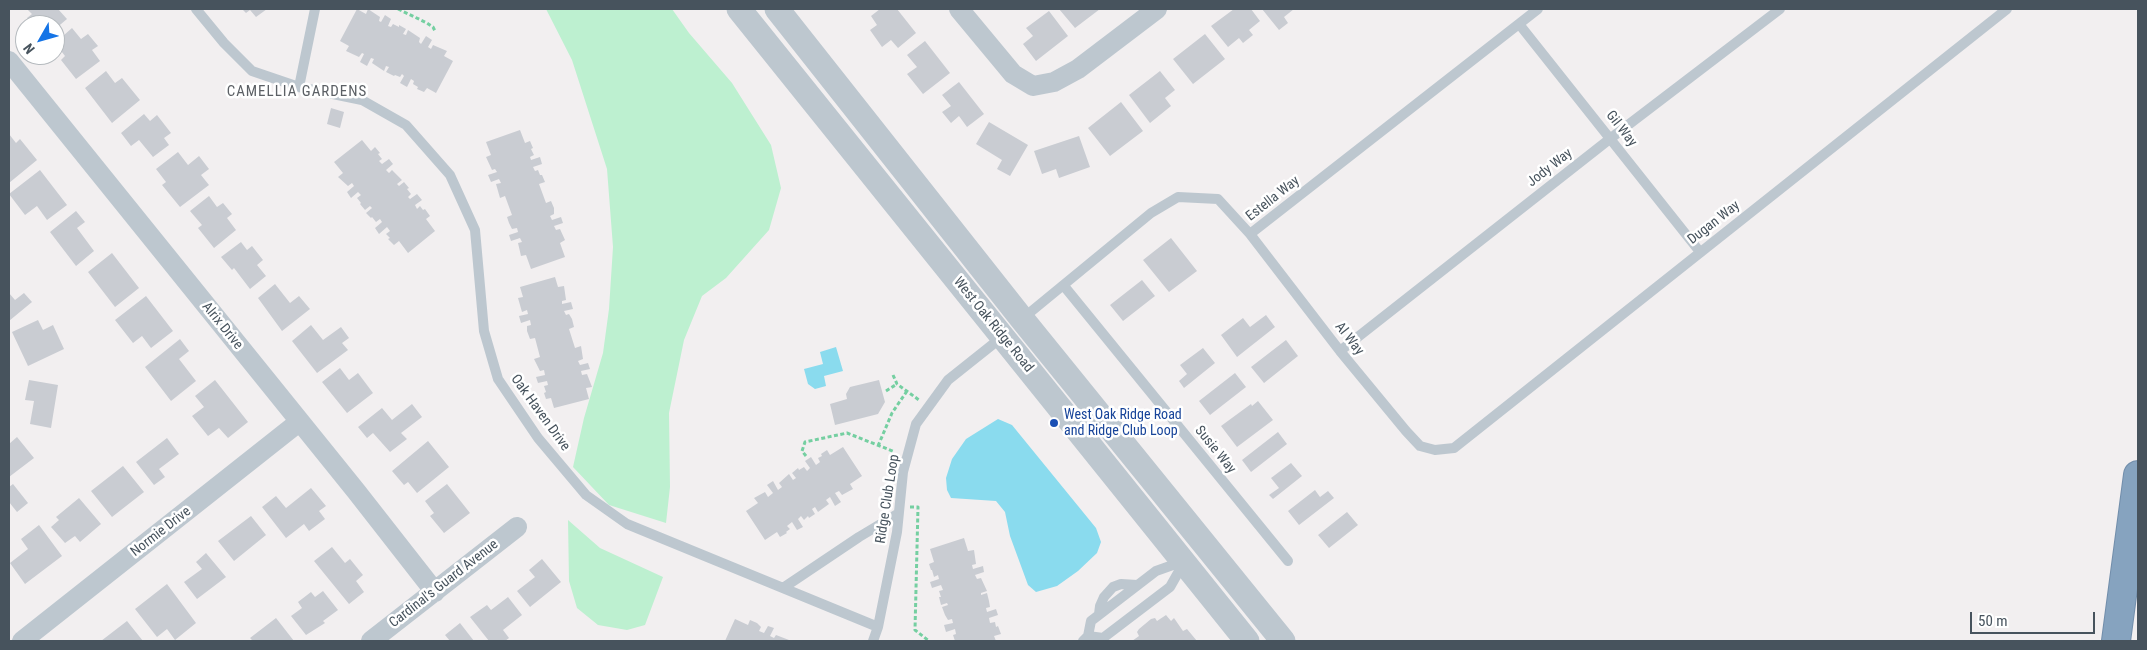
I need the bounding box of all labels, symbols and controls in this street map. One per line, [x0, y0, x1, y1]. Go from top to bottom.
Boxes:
north arrow [15, 15, 65, 65]
text: N [20, 40, 38, 57]
district label: CAMELLIA GARDENS [225, 83, 369, 101]
street label: Gil Way [1602, 108, 1640, 150]
street label: Jody Way [1524, 145, 1576, 191]
street label: Estella Way [1243, 173, 1303, 225]
street label: Dugan Way [1685, 198, 1743, 248]
street label: West Oak Ridge Road [949, 274, 1037, 376]
street label: Alrix Drive [198, 299, 246, 353]
street label: Al Way [1331, 319, 1367, 359]
street label: Oak Haven Drive [507, 372, 573, 454]
place label: West Oak Ridge Road and Ridge Club Loop [1064, 407, 1182, 440]
marker: West Oak Ridge Road and Ridge Club Loop [1048, 417, 1060, 429]
street label: Susie Way [1191, 423, 1239, 477]
street label: Ridge Club Loop [873, 453, 903, 545]
street label: Normie Drive [128, 503, 194, 561]
street label: Cardinal's Guard Avenue [386, 536, 502, 632]
scale bar [1972, 602, 2097, 634]
text: 50 m [1978, 612, 2008, 630]

